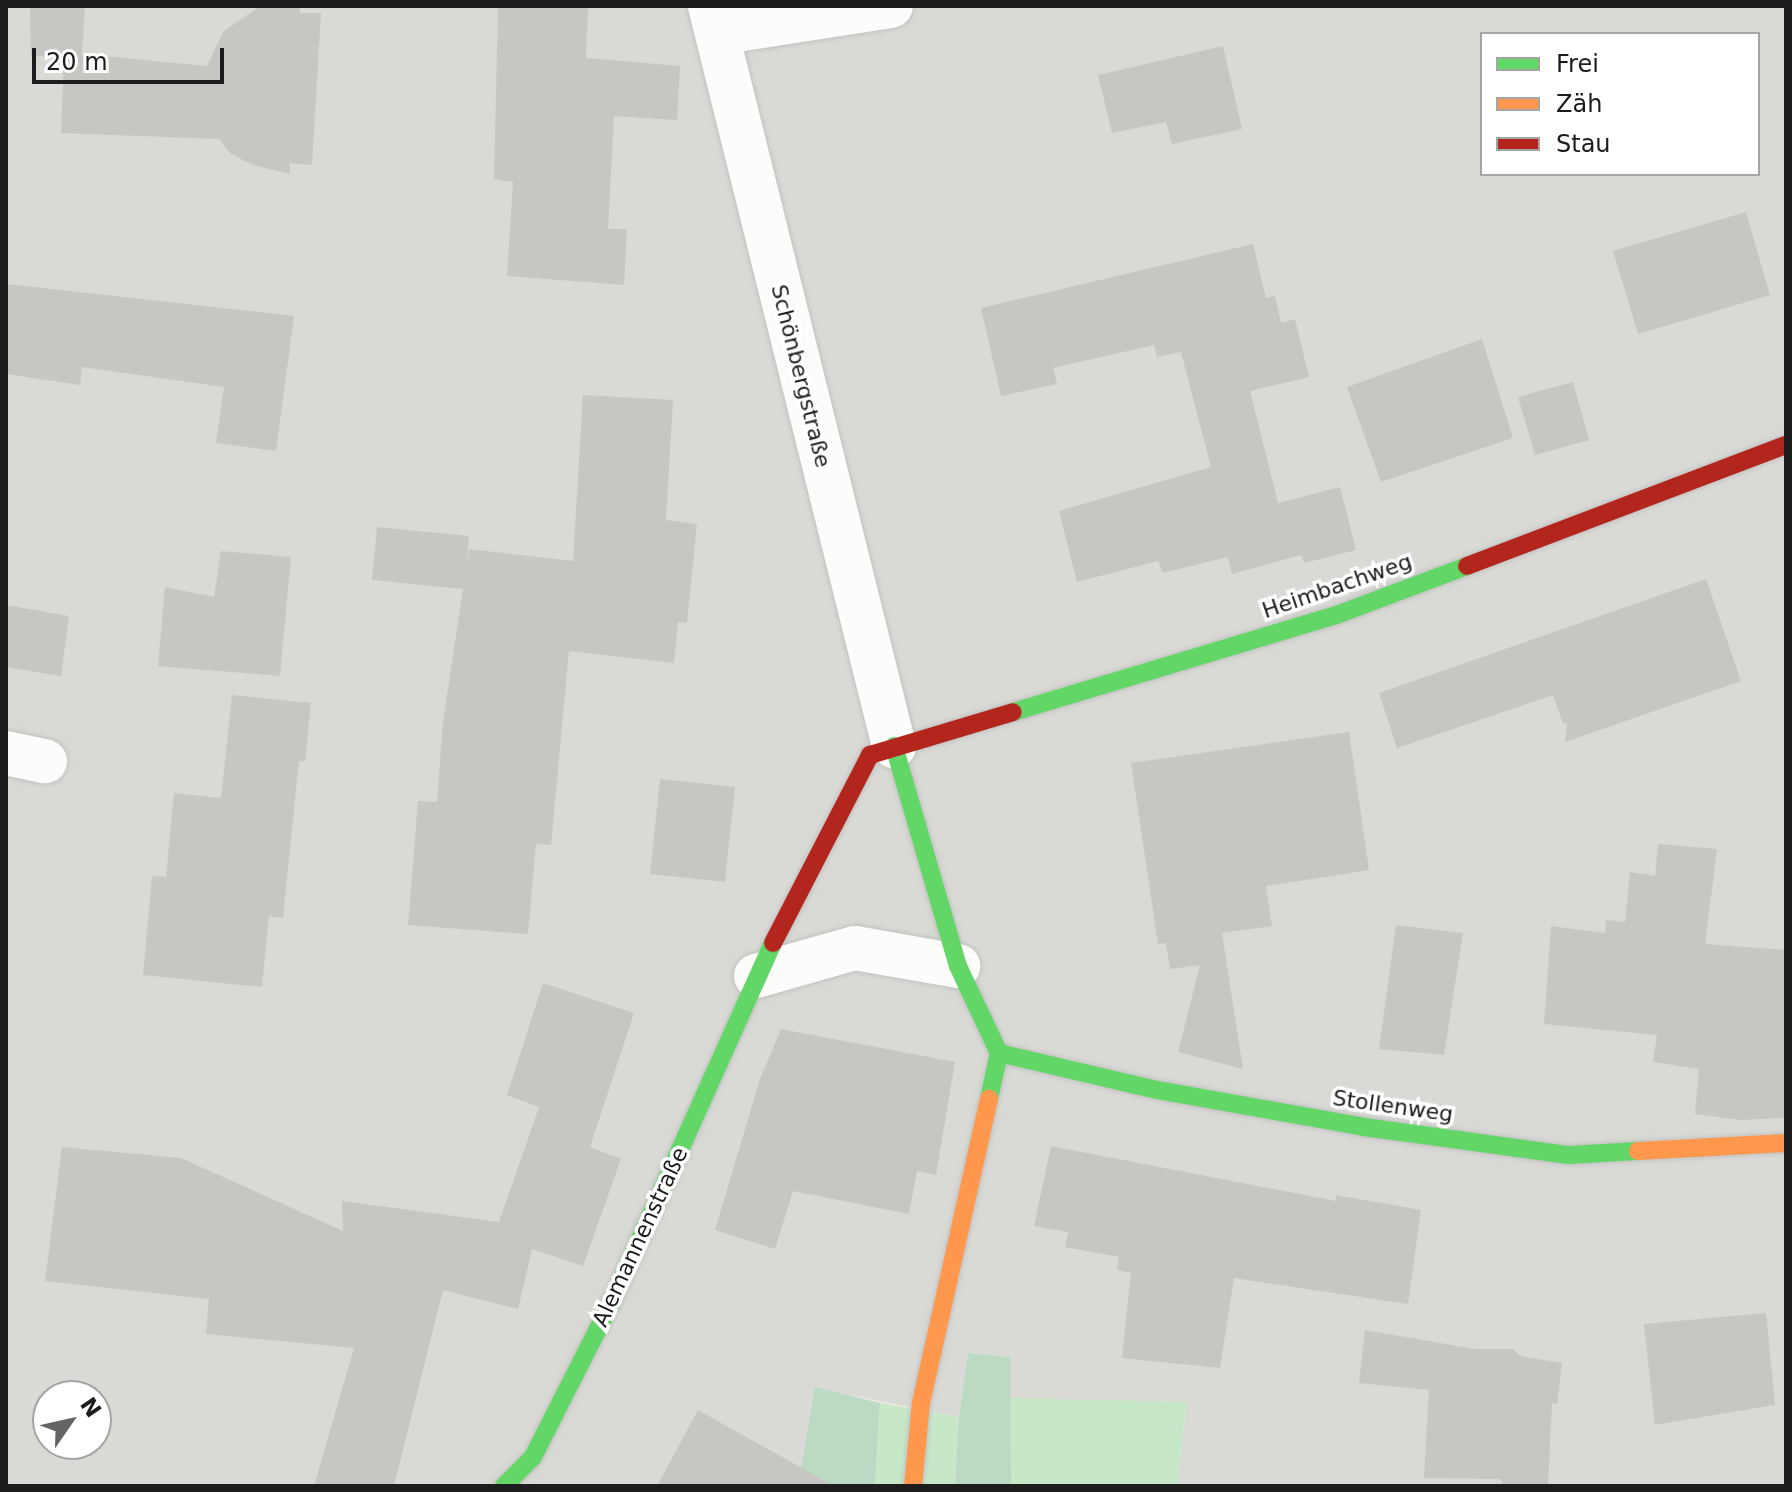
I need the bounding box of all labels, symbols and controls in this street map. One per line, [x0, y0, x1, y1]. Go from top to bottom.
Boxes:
scale bar [36, 32, 228, 82]
legend [1480, 32, 1760, 176]
text: 20 m [46, 48, 108, 76]
text: Frei [1556, 50, 1599, 78]
text: Zäh [1556, 90, 1602, 118]
text: Stau [1556, 130, 1611, 158]
street label: Schönbergstraße [766, 282, 836, 470]
street label: Heimbachweg [1259, 548, 1415, 624]
street label: Stollenweg [1331, 1084, 1455, 1128]
street label: Alemannenstraße [587, 1143, 693, 1331]
north arrow [32, 1380, 112, 1460]
text: N [75, 1393, 106, 1422]

